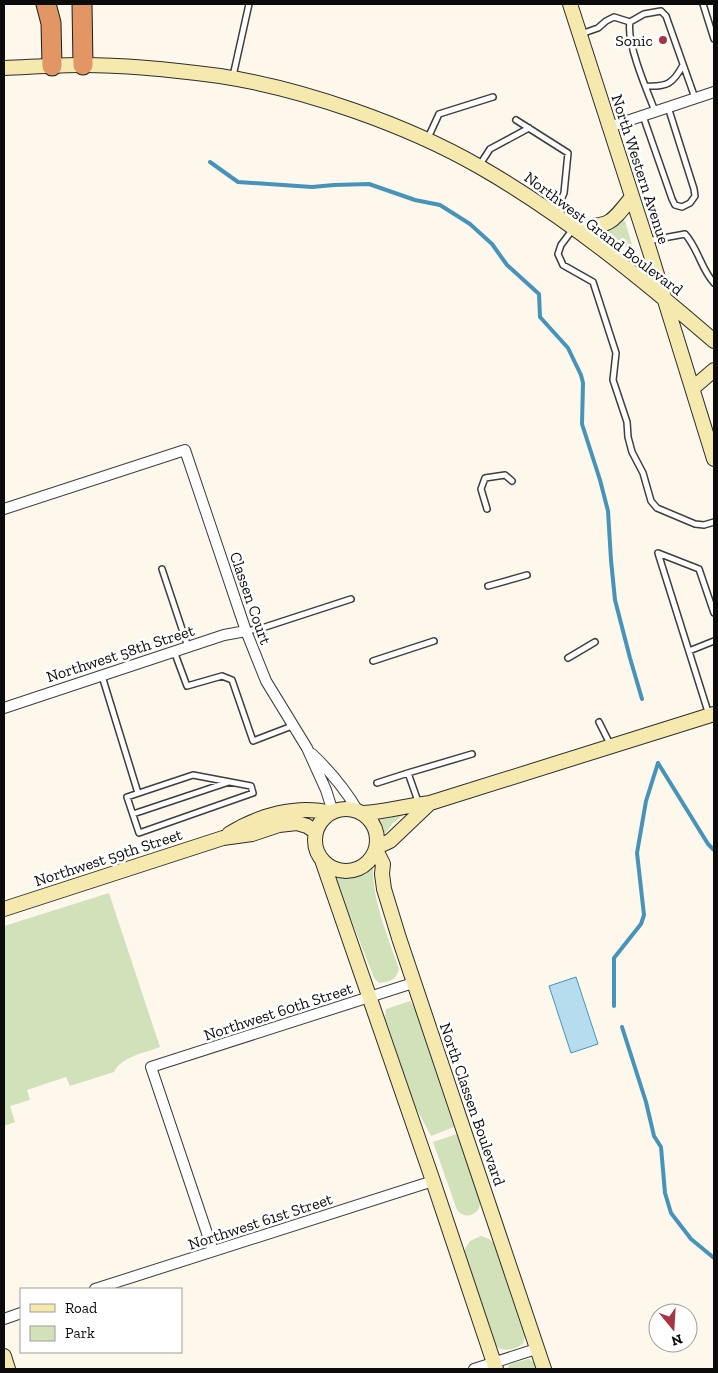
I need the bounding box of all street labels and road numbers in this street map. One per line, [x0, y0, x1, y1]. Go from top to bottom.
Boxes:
street label: North Western Avenue [607, 92, 674, 246]
street label: Northwest Grand Boulevard [521, 167, 687, 299]
street label: Classen Court [226, 549, 275, 647]
street label: Northwest 58th Street [44, 621, 197, 686]
street label: Northwest 59th Street [32, 825, 185, 890]
street label: Northwest 60th Street [201, 978, 355, 1045]
street label: North Classen Boulevard [436, 1020, 509, 1188]
street label: Northwest 61st Street [186, 1189, 335, 1254]

